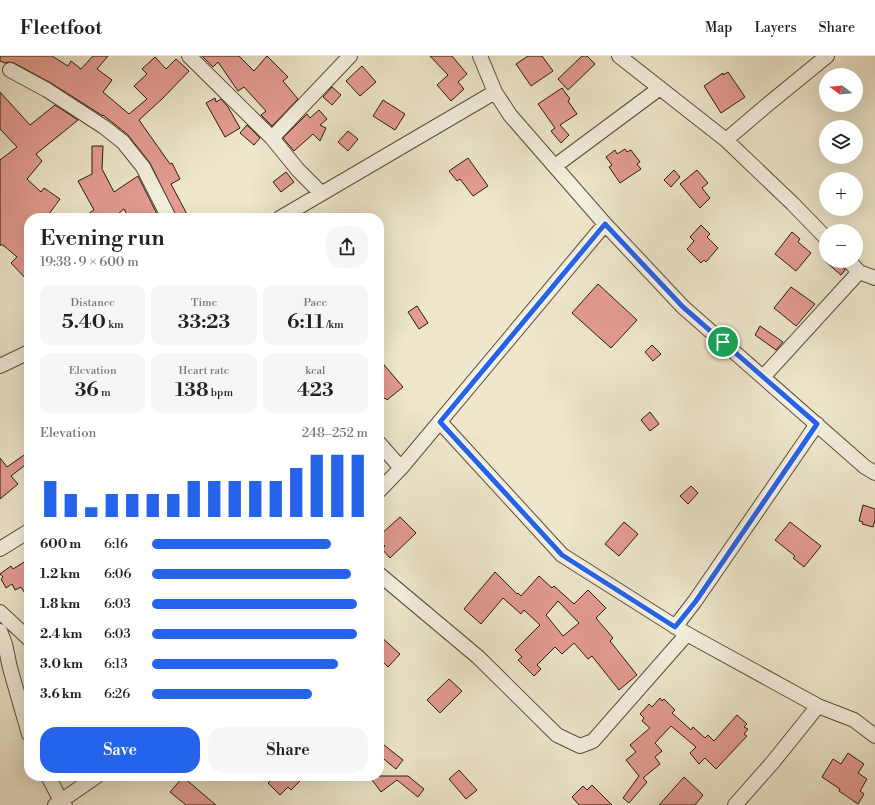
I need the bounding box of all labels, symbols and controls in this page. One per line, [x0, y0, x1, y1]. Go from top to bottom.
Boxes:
text: Fleetfoot [20, 16, 102, 40]
text: Map [705, 19, 732, 37]
text: Layers [754, 19, 797, 37]
text: Share [819, 19, 855, 37]
north arrow [819, 68, 863, 112]
map controls [819, 68, 863, 268]
button: layers [819, 120, 863, 164]
button: + [819, 172, 863, 216]
button: − [819, 224, 863, 268]
text: Evening run [40, 225, 165, 252]
button: share [326, 226, 368, 268]
text: 19:38 · 9 × 600 m [40, 254, 139, 270]
text: Distance [70, 296, 115, 310]
text: Time [191, 296, 217, 310]
text: Pace [304, 296, 327, 310]
text: 5.40 [62, 310, 106, 335]
text: 33:23 [178, 310, 230, 335]
text: 6:11 [287, 310, 324, 335]
text: km [106, 318, 124, 332]
text: /km [324, 318, 344, 332]
pin [706, 325, 740, 359]
icon: arrive [712, 331, 734, 353]
text: Elevation [69, 364, 116, 378]
text: Heart rate [179, 364, 229, 378]
text: kcal [305, 364, 325, 378]
text: 36 [75, 378, 99, 403]
text: 138 [175, 378, 209, 403]
text: 423 [297, 378, 334, 403]
text: m [99, 386, 111, 400]
text: bpm [209, 386, 233, 400]
text: Elevation [40, 425, 96, 441]
text: 248–252 m [302, 425, 368, 441]
text: 600 m [40, 536, 81, 552]
text: 6:16 [104, 536, 128, 552]
text: 1.2 km [40, 566, 80, 582]
text: 6:06 [104, 566, 131, 582]
text: 1.8 km [40, 596, 80, 612]
text: 6:03 [104, 596, 131, 612]
text: 2.4 km [40, 626, 82, 642]
text: 6:03 [104, 626, 131, 642]
text: 3.0 km [40, 656, 83, 672]
text: 6:13 [104, 656, 128, 672]
text: 3.6 km [40, 686, 82, 702]
text: 6:26 [104, 686, 130, 702]
button: Save [40, 727, 200, 773]
button: Share [208, 727, 368, 773]

